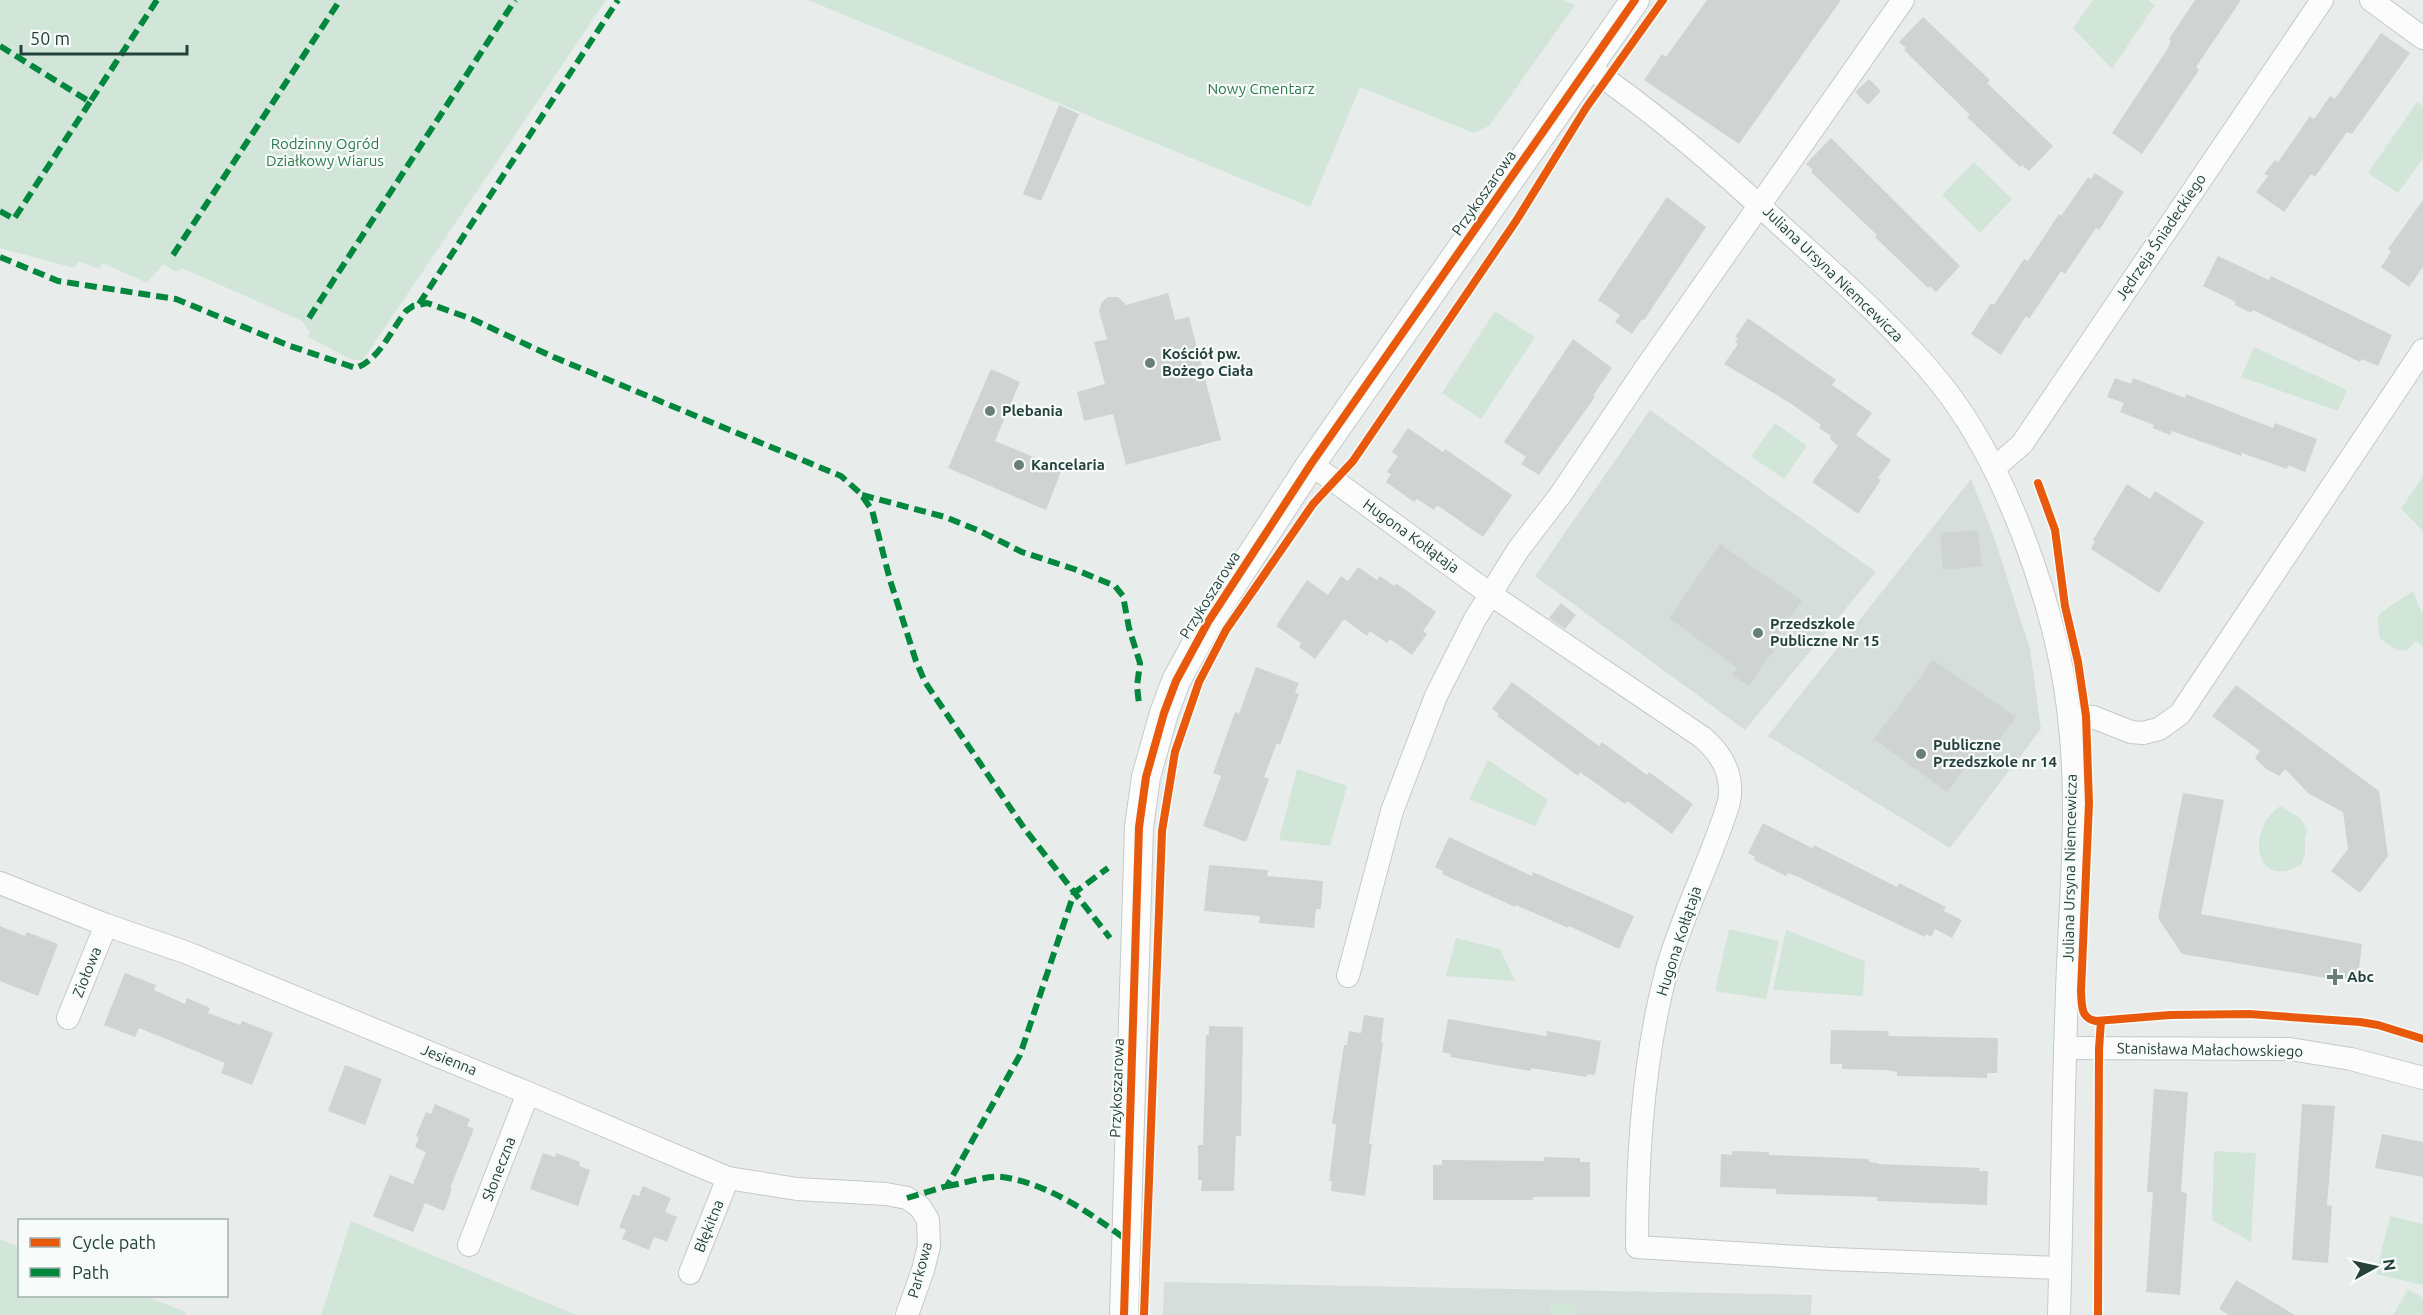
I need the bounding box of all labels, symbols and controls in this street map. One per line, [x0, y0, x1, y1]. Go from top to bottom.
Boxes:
scale bar [21, 18, 188, 56]
text: 50 m [30, 28, 70, 48]
park label: Nowy Cmentarz [1207, 80, 1315, 97]
park label: Rodzinny Ogród Działkowy Wiarus [266, 135, 384, 169]
street label: Przykoszarowa [1448, 147, 1519, 238]
street label: Jędrzeja Śniadeckiego [2112, 170, 2209, 303]
street label: Juliana Ursyna Niemcewicza [1760, 202, 1907, 345]
place label: Kościół pw. Bożego Ciała [1162, 345, 1253, 379]
marker: Kościół pw. Bożego Ciała [1143, 356, 1157, 370]
place label: Plebania [1002, 402, 1063, 419]
marker: Plebania [983, 404, 997, 418]
place label: Kancelaria [1031, 456, 1105, 473]
marker: Kancelaria [1012, 458, 1026, 472]
street label: Hugona Kołłątaja [1360, 495, 1463, 576]
street label: Przykoszarowa [1176, 548, 1243, 642]
place label: Przedszkole Publiczne Nr 15 [1770, 615, 1880, 649]
marker: Przedszkole Publiczne Nr 15 [1751, 626, 1765, 640]
place label: Publiczne Przedszkole nr 14 [1933, 736, 2057, 770]
marker: Publiczne Przedszkole nr 14 [1914, 747, 1928, 761]
street label: Juliana Ursyna Niemcewicza [2059, 774, 2080, 962]
street label: Hugona Kołłątaja [1653, 884, 1704, 998]
street label: Ziołowa [69, 944, 104, 1000]
place label: Abc [2347, 968, 2374, 985]
marker: Abc [2328, 970, 2342, 984]
street label: Przykoszarowa [1106, 1038, 1127, 1138]
street label: Stanisława Małachowskiego [2117, 1039, 2303, 1060]
street label: Jesienna [419, 1041, 480, 1078]
street label: Słoneczna [478, 1134, 519, 1203]
street label: Błękitna [690, 1197, 727, 1255]
legend [18, 1219, 228, 1297]
text: Cycle path [72, 1232, 156, 1252]
north arrow [2345, 1237, 2405, 1297]
street label: Parkowa [904, 1240, 935, 1300]
text: N [2380, 1258, 2400, 1272]
text: Path [72, 1262, 109, 1282]

